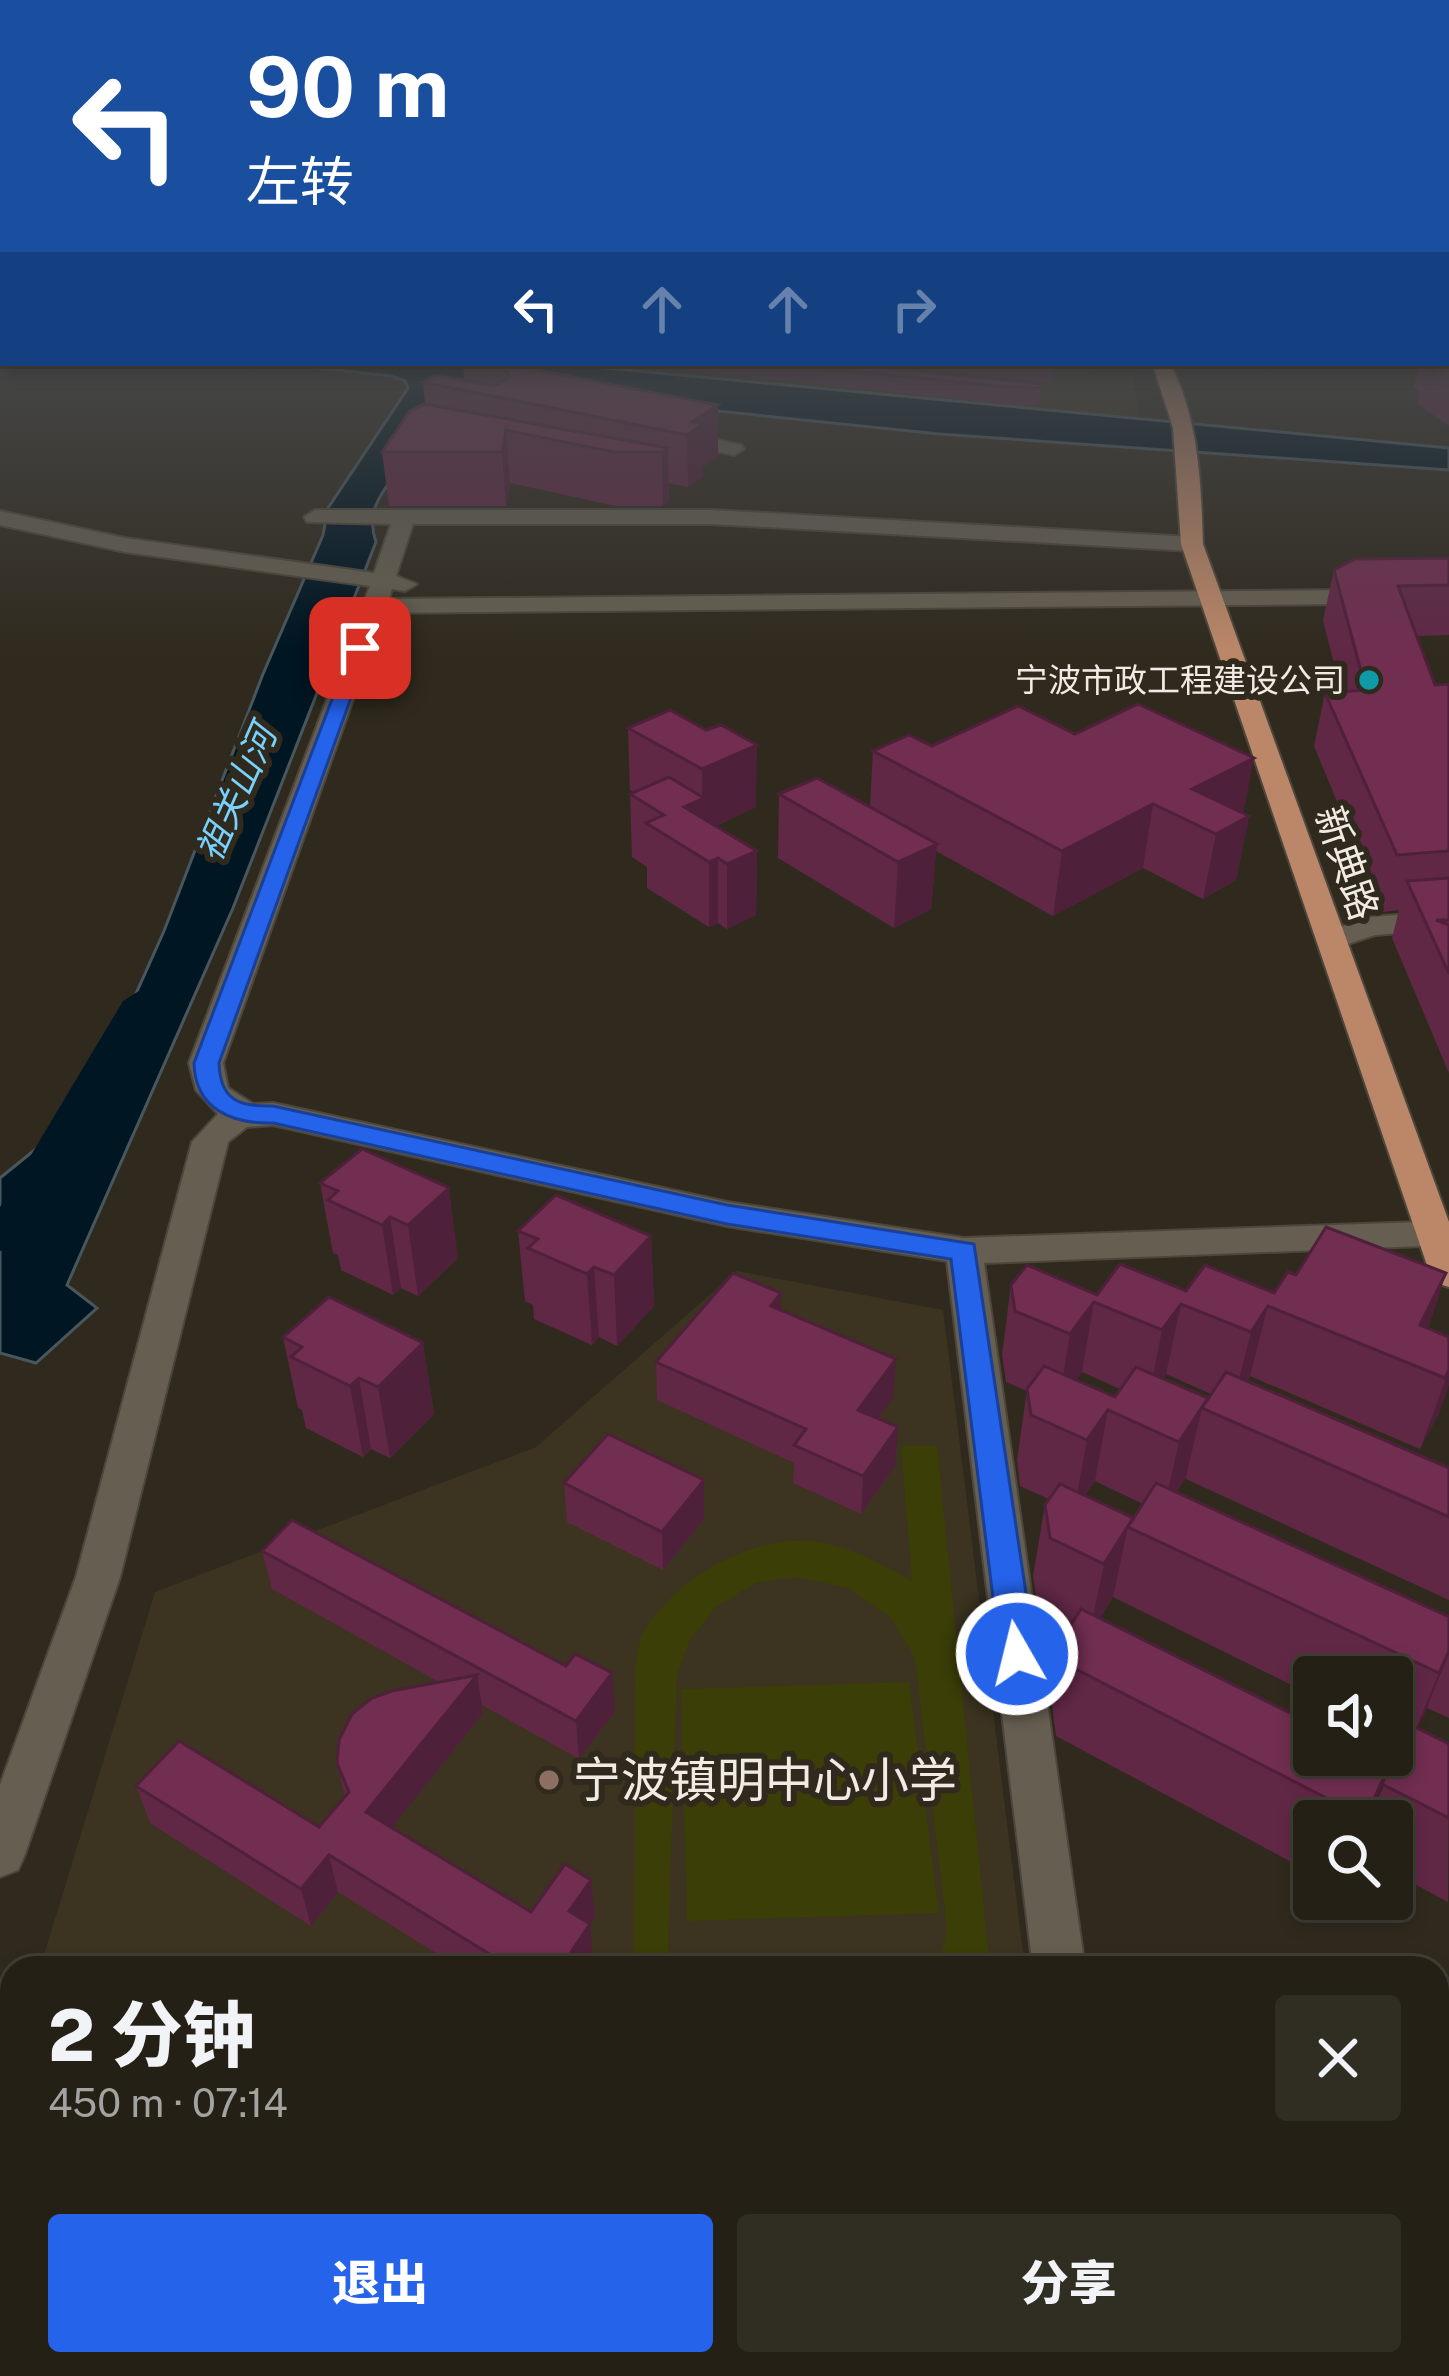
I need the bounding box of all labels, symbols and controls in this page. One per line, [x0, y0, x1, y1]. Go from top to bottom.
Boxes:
text: 90 m [246, 37, 449, 136]
icon: left [48, 48, 204, 204]
text: 左转 [246, 150, 354, 213]
icon: left [503, 276, 569, 342]
icon: ahead [629, 276, 695, 342]
icon: ahead [755, 276, 821, 342]
icon: right [881, 276, 947, 342]
pin [309, 597, 411, 699]
icon: arrive [327, 615, 393, 681]
place label: 宁波市政工程建设公司 [1015, 661, 1345, 699]
marker: 宁波市政工程建设公司 [1356, 667, 1382, 693]
water label: 祖关山河 [188, 713, 287, 867]
street label: 新典路 [1306, 800, 1388, 926]
position arrow [954, 1591, 1080, 1717]
map controls [1293, 1656, 1413, 1920]
button: sound [1293, 1656, 1413, 1776]
place label: 宁波镇明中心小学 [573, 1751, 957, 1808]
marker: 宁波镇明中心小学 [536, 1767, 562, 1793]
button: search [1293, 1800, 1413, 1920]
text: 2 分钟 [48, 1993, 255, 2077]
button: close [1275, 1995, 1401, 2121]
text: 450 m · 07:14 [48, 2080, 288, 2126]
button: 退出 [48, 2214, 713, 2352]
button: 分享 [737, 2214, 1401, 2352]

